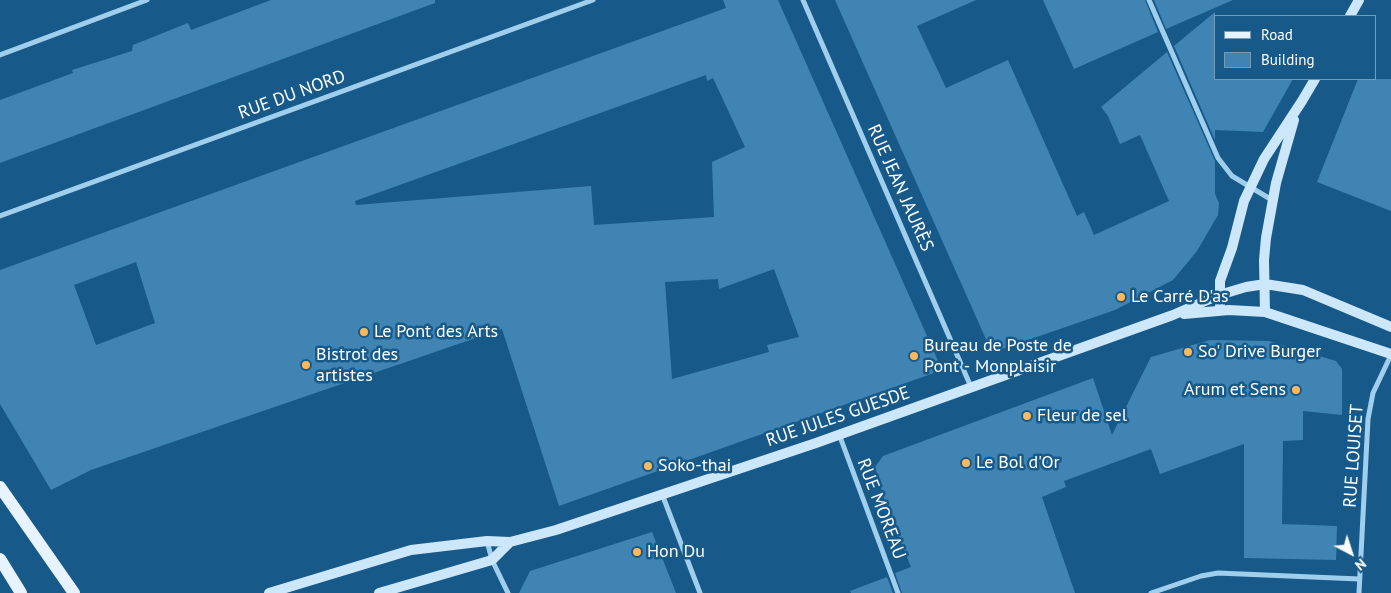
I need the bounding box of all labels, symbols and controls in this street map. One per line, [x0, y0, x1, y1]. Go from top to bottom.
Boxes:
legend [1214, 15, 1376, 80]
text: Road [1261, 25, 1293, 44]
text: Building [1261, 50, 1315, 69]
street label: RUE DU NORD [236, 66, 348, 124]
street label: RUE JEAN JAURÈS [862, 121, 938, 255]
place label: Le Carré D'as [1131, 286, 1229, 308]
marker: Le Carré D'as [1115, 291, 1127, 303]
place label: Le Pont des Arts [374, 321, 498, 343]
marker: Le Pont des Arts [358, 326, 370, 338]
place label: Bureau de Poste de Pont - Monplaisir [924, 335, 1072, 378]
place label: So' Drive Burger [1198, 341, 1321, 363]
place label: Bistrot des artistes [316, 344, 398, 386]
marker: So' Drive Burger [1182, 346, 1194, 358]
marker: Bureau de Poste de Pont - Monplaisir [908, 350, 920, 362]
marker: Bistrot des artistes [300, 359, 312, 371]
place label: Arum et Sens [1184, 379, 1286, 401]
street label: RUE JULES GUESDE [763, 382, 913, 452]
marker: Arum et Sens [1290, 384, 1302, 396]
street label: RUE LOUISET [1340, 404, 1368, 508]
place label: Fleur de sel [1037, 405, 1127, 427]
marker: Fleur de sel [1021, 410, 1033, 422]
place label: Le Bol d'Or [976, 452, 1060, 474]
place label: Soko-thai [658, 455, 731, 477]
street label: RUE MOREAU [852, 456, 910, 562]
marker: Le Bol d'Or [960, 457, 972, 469]
marker: Soko-thai [642, 460, 654, 472]
north arrow [1326, 528, 1376, 578]
place label: Hon Du [647, 541, 705, 563]
marker: Hon Du [631, 546, 643, 558]
text: N [1351, 555, 1370, 574]

